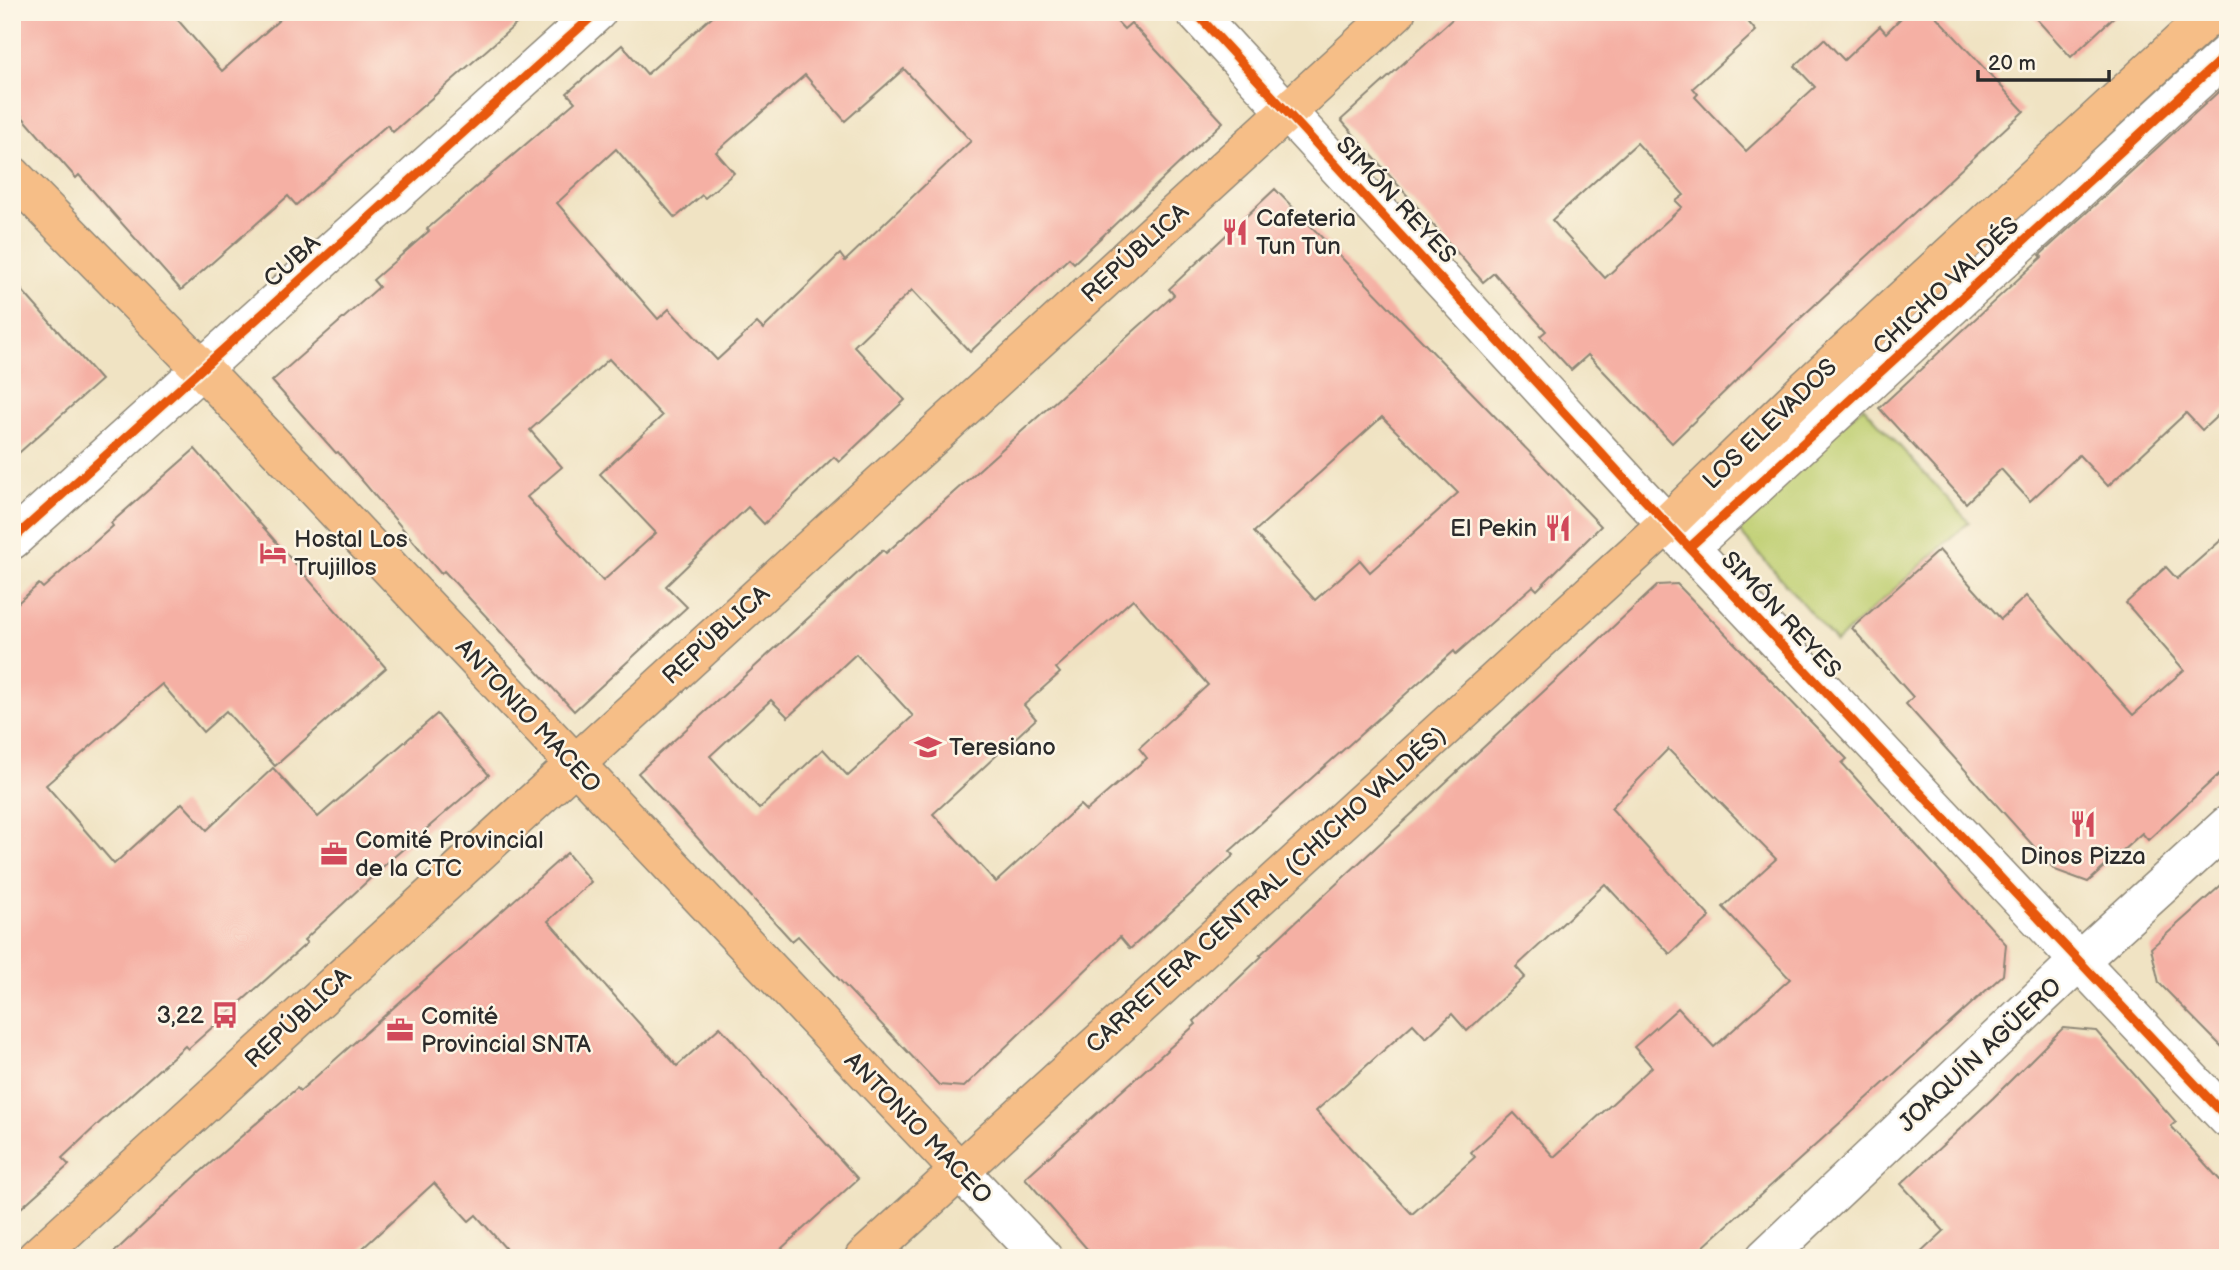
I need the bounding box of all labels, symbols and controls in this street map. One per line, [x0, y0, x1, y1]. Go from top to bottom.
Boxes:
scale bar [1978, 38, 2109, 82]
text: 20 m [1988, 51, 2036, 76]
street label: SIMÓN REYES [1330, 130, 1463, 270]
street label: REPÚBLICA [1075, 196, 1195, 309]
place label: Cafeteria Tun Tun [1256, 204, 1356, 261]
street label: CHICHO VALDÉS [1866, 210, 2025, 361]
restaurant icon: Cafeteria Tun Tun [1220, 217, 1250, 247]
street label: CUBA [258, 228, 326, 294]
street label: LOS ELEVADOS [1697, 353, 1843, 495]
restaurant icon: El Pekin [1543, 513, 1573, 543]
place label: El Pekin [1450, 514, 1537, 543]
place label: Hostal Los Trujillos [294, 525, 408, 582]
hotel icon: Hostal Los Trujillos [258, 538, 288, 568]
street label: SIMÓN REYES [1715, 545, 1848, 685]
street label: REPÚBLICA [656, 578, 776, 691]
street label: ANTONIO MACEO [449, 633, 607, 799]
street label: CARRETERA CENTRAL (CHICHO VALDÉS) [1079, 720, 1452, 1059]
school or university icon: Teresiano [913, 732, 943, 762]
place label: Teresiano [949, 733, 1056, 762]
restaurant icon: Dinos Pizza [2068, 809, 2098, 839]
place label: Comité Provincial de la CTC [355, 826, 544, 883]
office icon: Comité Provincial de la CTC [319, 839, 349, 869]
place label: Dinos Pizza [2020, 842, 2146, 871]
street label: REPÚBLICA [238, 961, 357, 1074]
street label: JOAQUÍN AGÜERO [1892, 971, 2068, 1138]
bus stop icon: 3,22 [210, 1000, 240, 1030]
place label: 3,22 [157, 1001, 204, 1030]
place label: Comité Provincial SNTA [421, 1002, 591, 1059]
office icon: Comité Provincial SNTA [385, 1015, 415, 1045]
street label: ANTONIO MACEO [838, 1046, 998, 1210]

